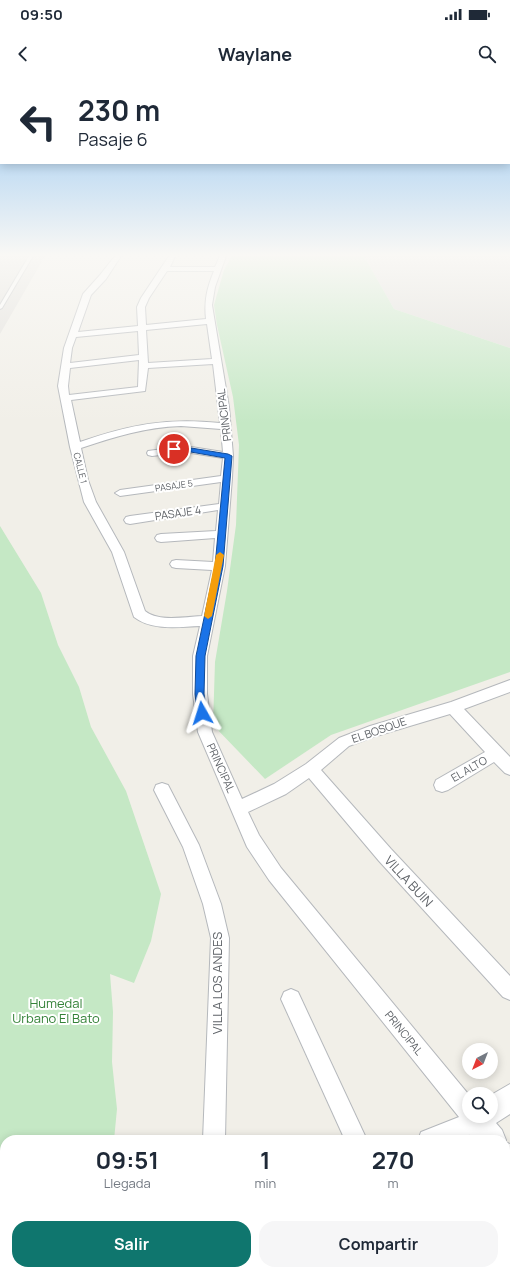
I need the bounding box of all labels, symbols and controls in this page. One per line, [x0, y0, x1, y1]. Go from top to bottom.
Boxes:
text: 09:50 [20, 4, 63, 25]
text: Waylane [218, 42, 292, 66]
icon: back [12, 43, 34, 65]
icon: search [476, 43, 498, 65]
text: 230 m [78, 91, 160, 129]
icon: left [12, 96, 64, 148]
text: Pasaje 6 [78, 127, 148, 151]
street label: PRINCIPAL [213, 388, 234, 442]
pin [157, 432, 191, 466]
icon: arrive [163, 438, 185, 460]
street label: CALLE 1 [70, 451, 91, 485]
street label: PASAJE 5 [154, 476, 194, 495]
street label: PASAJE 4 [154, 502, 202, 523]
position arrow [181, 692, 223, 734]
street label: EL BOSQUE [349, 713, 408, 746]
street label: PRINCIPAL [204, 741, 239, 795]
street label: EL ALTO [448, 752, 490, 785]
street label: VILLA BUIN [381, 851, 437, 911]
street label: VILLA LOS ANDES [208, 932, 226, 1034]
park label: Humedal Urbano El Bato [12, 994, 100, 1027]
street label: PRINCIPAL [382, 1007, 427, 1058]
north arrow [462, 1043, 498, 1079]
map controls [462, 1043, 498, 1123]
button: search [462, 1087, 498, 1123]
text: 09:51 [95, 1143, 159, 1176]
text: 1 [260, 1143, 271, 1176]
text: 270 [372, 1143, 415, 1176]
text: Llegada [104, 1174, 151, 1192]
text: min [254, 1174, 276, 1192]
text: m [388, 1174, 399, 1192]
button: Salir [12, 1221, 251, 1267]
button: Compartir [259, 1221, 498, 1267]

